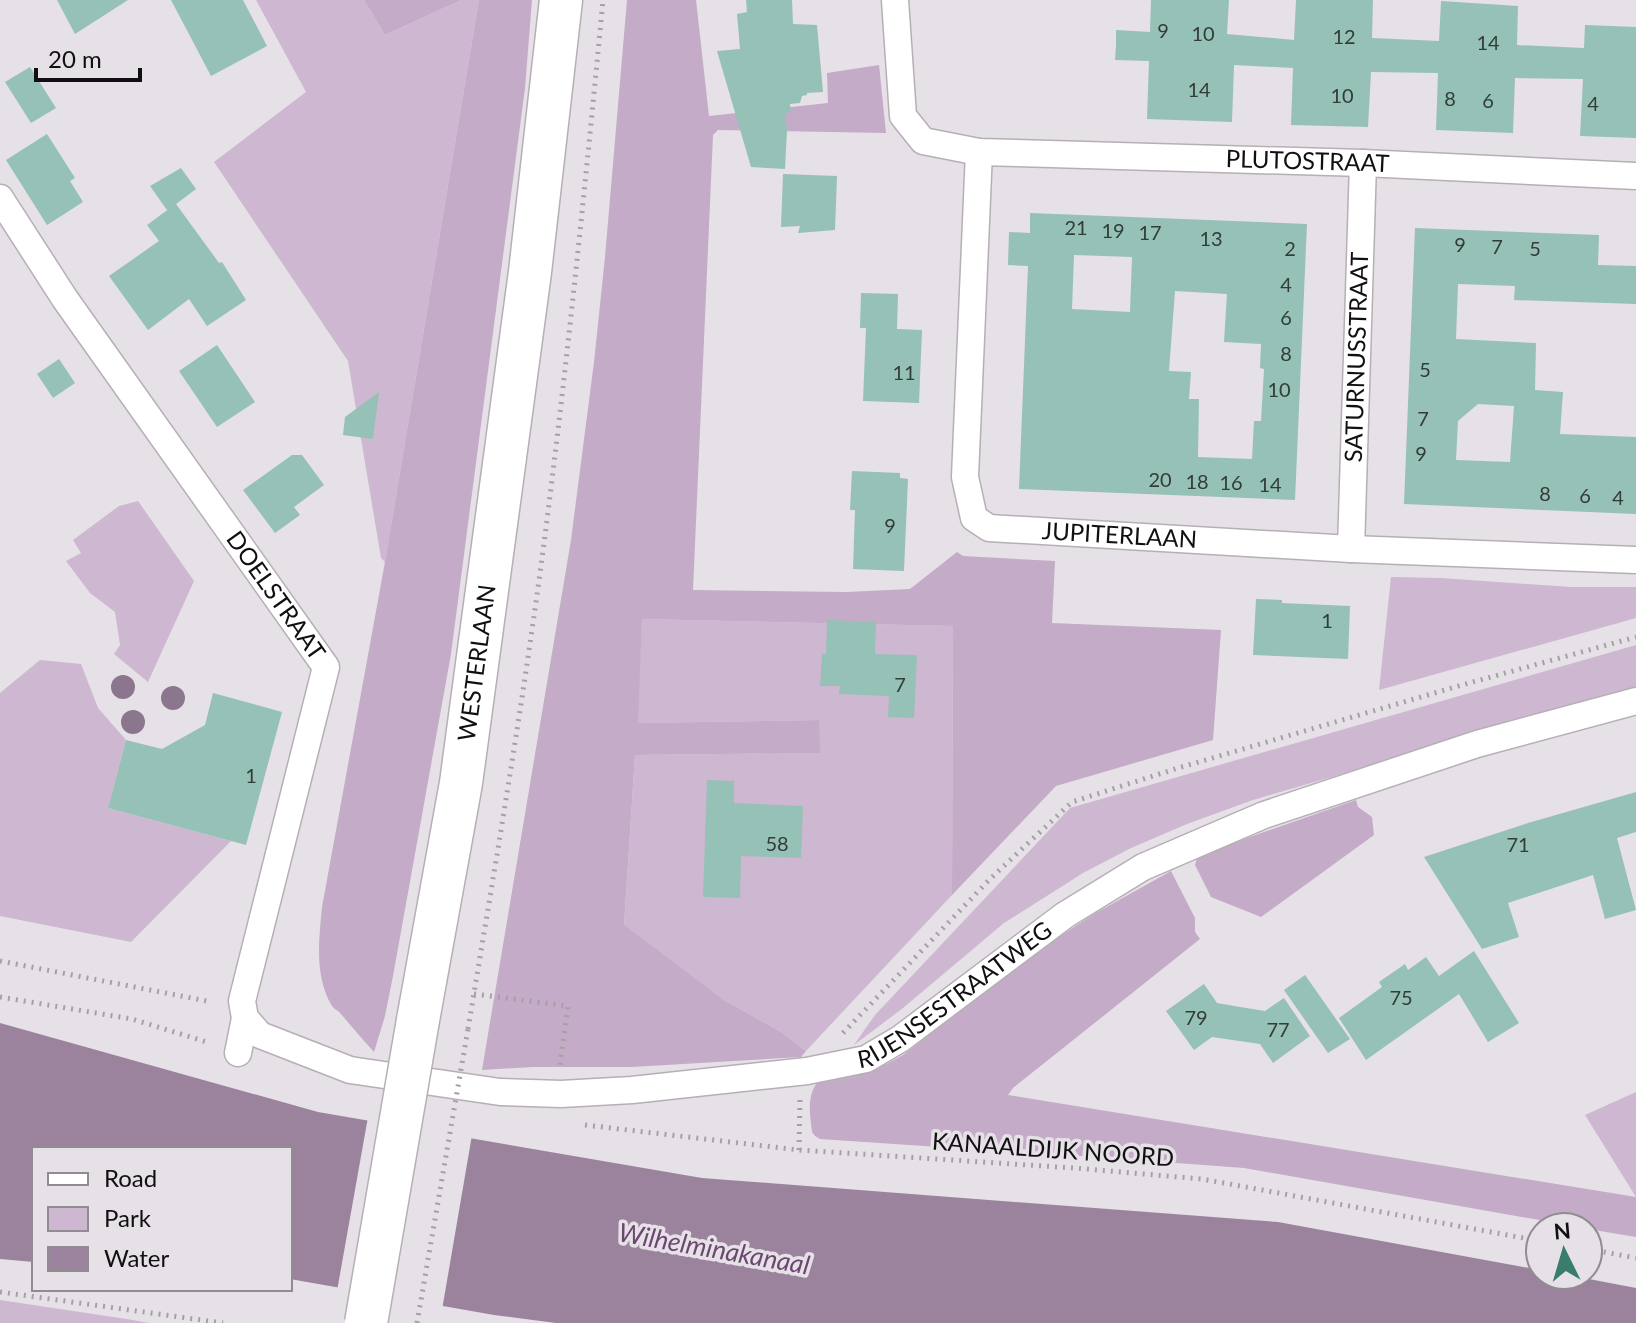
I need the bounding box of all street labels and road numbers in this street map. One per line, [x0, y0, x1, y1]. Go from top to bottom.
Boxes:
street label: PLUTOSTRAAT [1225, 143, 1390, 177]
street label: SATURNUSSTRAAT [1338, 251, 1373, 463]
street label: JUPITERLAAN [1041, 515, 1198, 553]
street label: DOELSTRAAT [221, 525, 332, 665]
street label: WESTERLAAN [451, 583, 501, 743]
street label: RIJENSESTRAATWEG [855, 914, 1057, 1073]
street label: KANAALDIJK NOORD [931, 1126, 1175, 1171]

